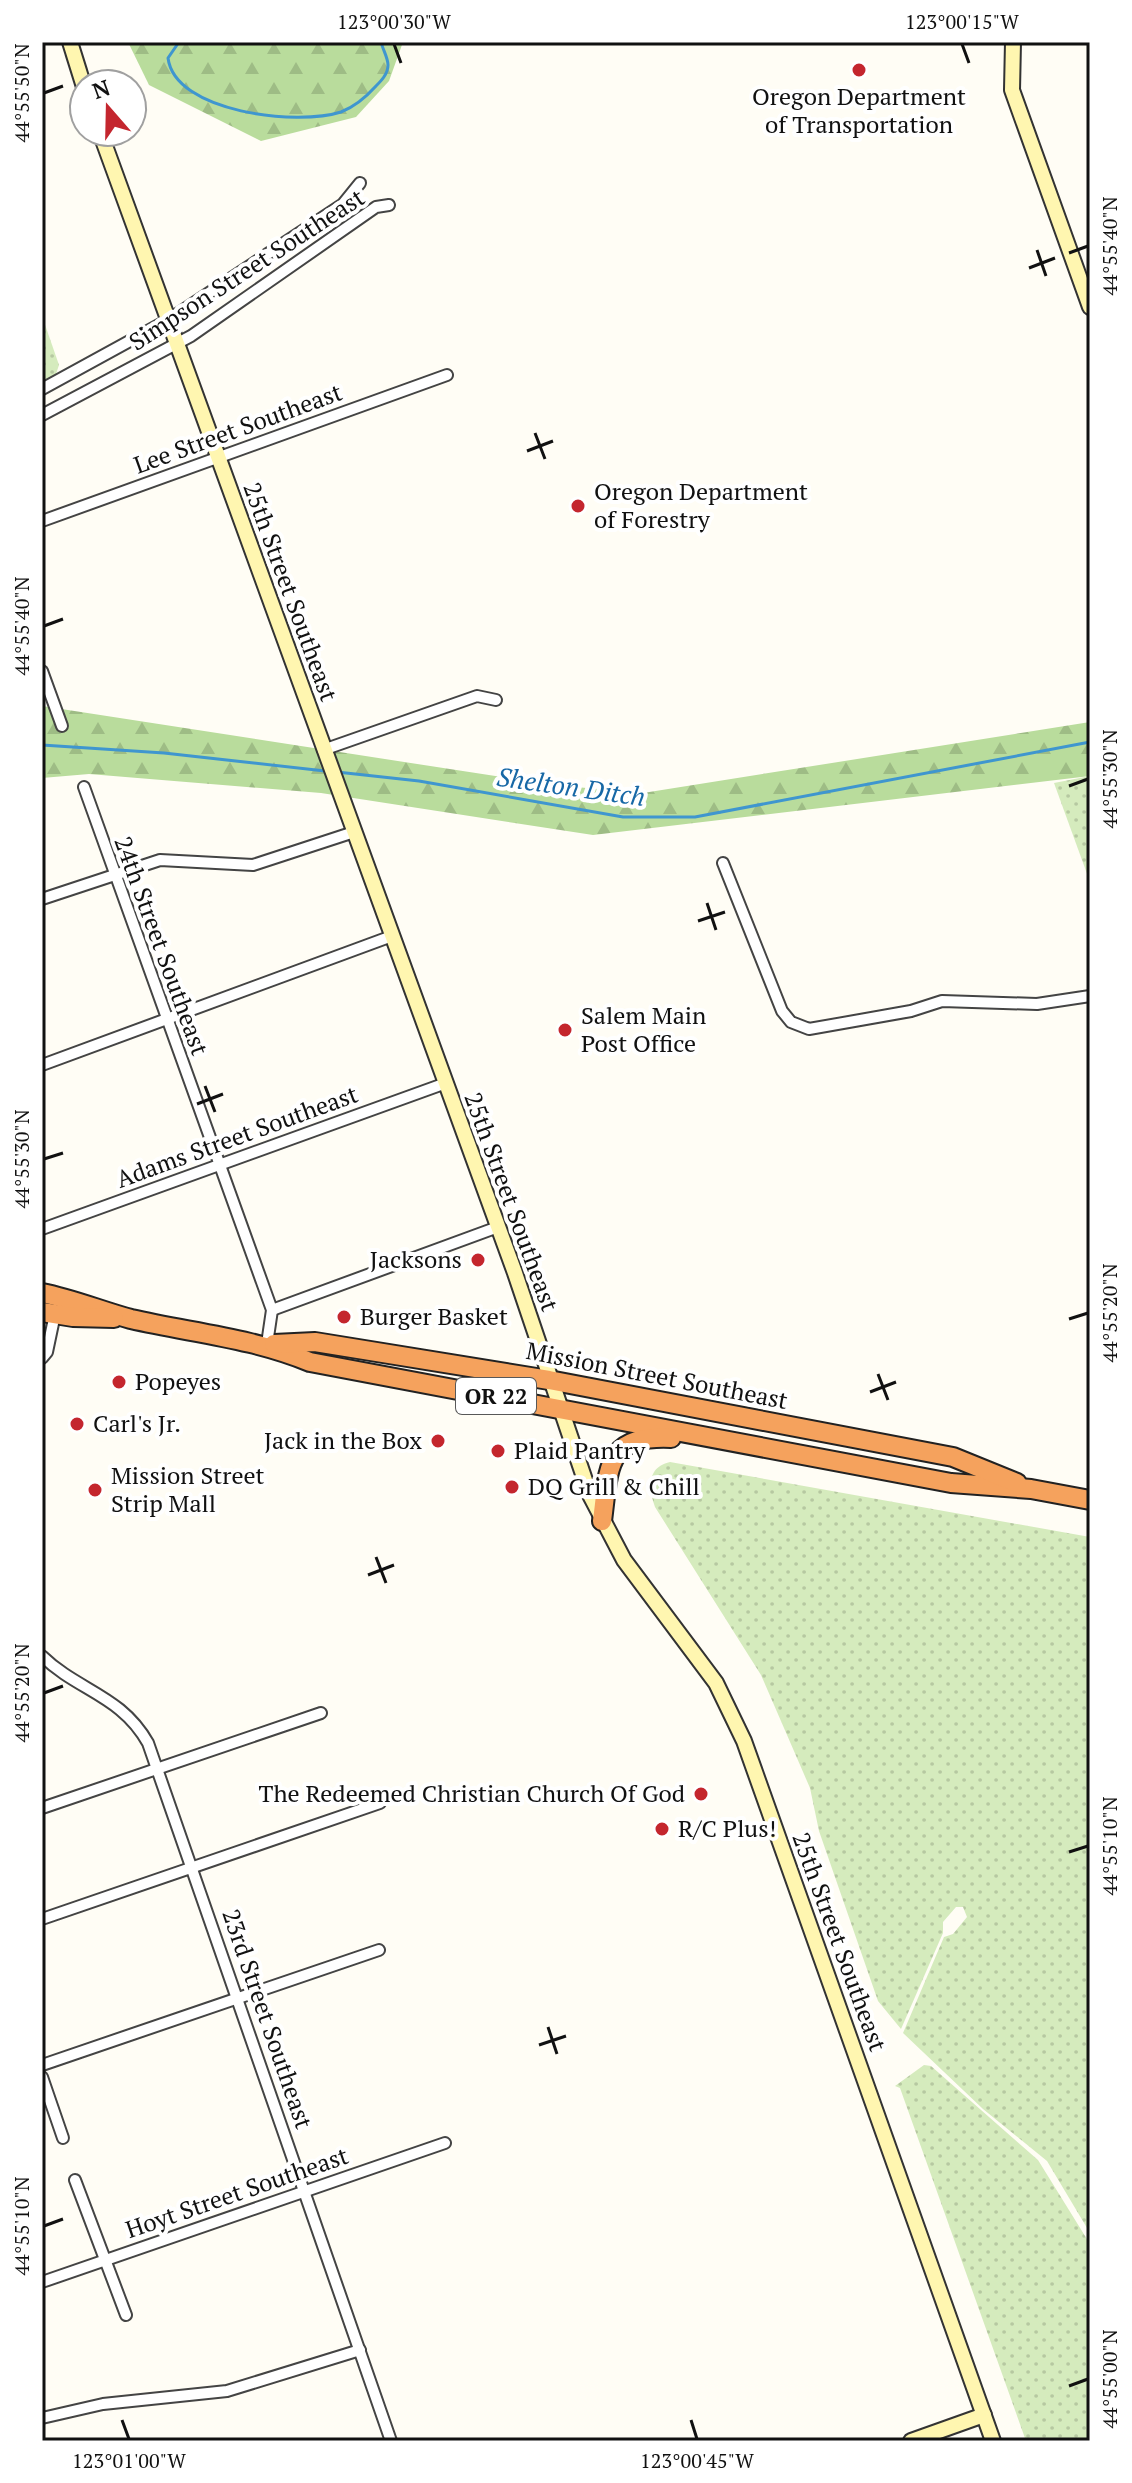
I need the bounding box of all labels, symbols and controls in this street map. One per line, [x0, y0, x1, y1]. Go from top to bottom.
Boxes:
text: 123°00'30"W [337, 8, 451, 35]
text: 123°00'15"W [905, 8, 1019, 35]
text: 44°55'50"N [8, 43, 35, 143]
marker: Oregon Department of Transportation [850, 61, 868, 79]
north arrow [68, 68, 148, 148]
text: N [88, 72, 114, 105]
place label: Oregon Department of Transportation [752, 80, 966, 140]
street label: Simpson Street Southeast [123, 181, 370, 357]
text: 44°55'40"N [1096, 196, 1123, 296]
street label: Lee Street Southeast [129, 375, 346, 481]
place label: Oregon Department of Forestry [594, 475, 808, 535]
street label: 25th Street Southeast [236, 478, 345, 706]
marker: Oregon Department of Forestry [569, 497, 587, 515]
text: 44°55'40"N [8, 576, 35, 676]
text: 44°55'30"N [1096, 729, 1123, 829]
water label: Shelton Ditch [495, 759, 648, 813]
street label: 24th Street Southeast [107, 832, 216, 1060]
place label: Salem Main Post Office [581, 999, 706, 1059]
marker: Salem Main Post Office [556, 1021, 574, 1039]
street label: Adams Street Southeast [111, 1077, 362, 1195]
street label: 25th Street Southeast [457, 1088, 566, 1316]
text: 44°55'30"N [8, 1109, 35, 1209]
place label: Jacksons [370, 1243, 462, 1275]
marker: Jacksons [469, 1251, 487, 1269]
text: 44°55'20"N [1096, 1263, 1123, 1363]
place label: Burger Basket [360, 1300, 508, 1332]
marker: Burger Basket [335, 1308, 353, 1326]
street label: Mission Street Southeast [524, 1334, 791, 1416]
place label: Popeyes [135, 1365, 221, 1397]
marker: Popeyes [110, 1373, 128, 1391]
road number: OR 22 [456, 1378, 536, 1414]
place label: Carl's Jr. [93, 1407, 181, 1439]
marker: Carl's Jr. [68, 1415, 86, 1433]
place label: Jack in the Box [264, 1424, 423, 1456]
marker: Jack in the Box [429, 1432, 447, 1450]
place label: Plaid Pantry [514, 1434, 646, 1466]
marker: Plaid Pantry [489, 1442, 507, 1460]
place label: Mission Street Strip Mall [111, 1459, 265, 1519]
place label: DQ Grill & Chill [528, 1470, 700, 1502]
marker: DQ Grill & Chill [503, 1478, 521, 1496]
marker: Mission Street Strip Mall [86, 1481, 104, 1499]
text: 44°55'20"N [8, 1643, 35, 1743]
place label: The Redeemed Christian Church Of God [259, 1777, 685, 1809]
marker: The Redeemed Christian Church Of God [692, 1785, 710, 1803]
text: 44°55'10"N [1096, 1796, 1123, 1896]
place label: R/C Plus! [678, 1812, 776, 1844]
marker: R/C Plus! [653, 1820, 671, 1838]
street label: 25th Street Southeast [785, 1828, 894, 2056]
street label: 23rd Street Southeast [215, 1905, 321, 2133]
street label: Hoyt Street Southeast [121, 2139, 352, 2245]
text: 44°55'10"N [8, 2176, 35, 2276]
text: 44°55'00"N [1096, 2329, 1123, 2429]
text: 123°01'00"W [72, 2447, 186, 2474]
text: 123°00'45"W [640, 2447, 754, 2474]

